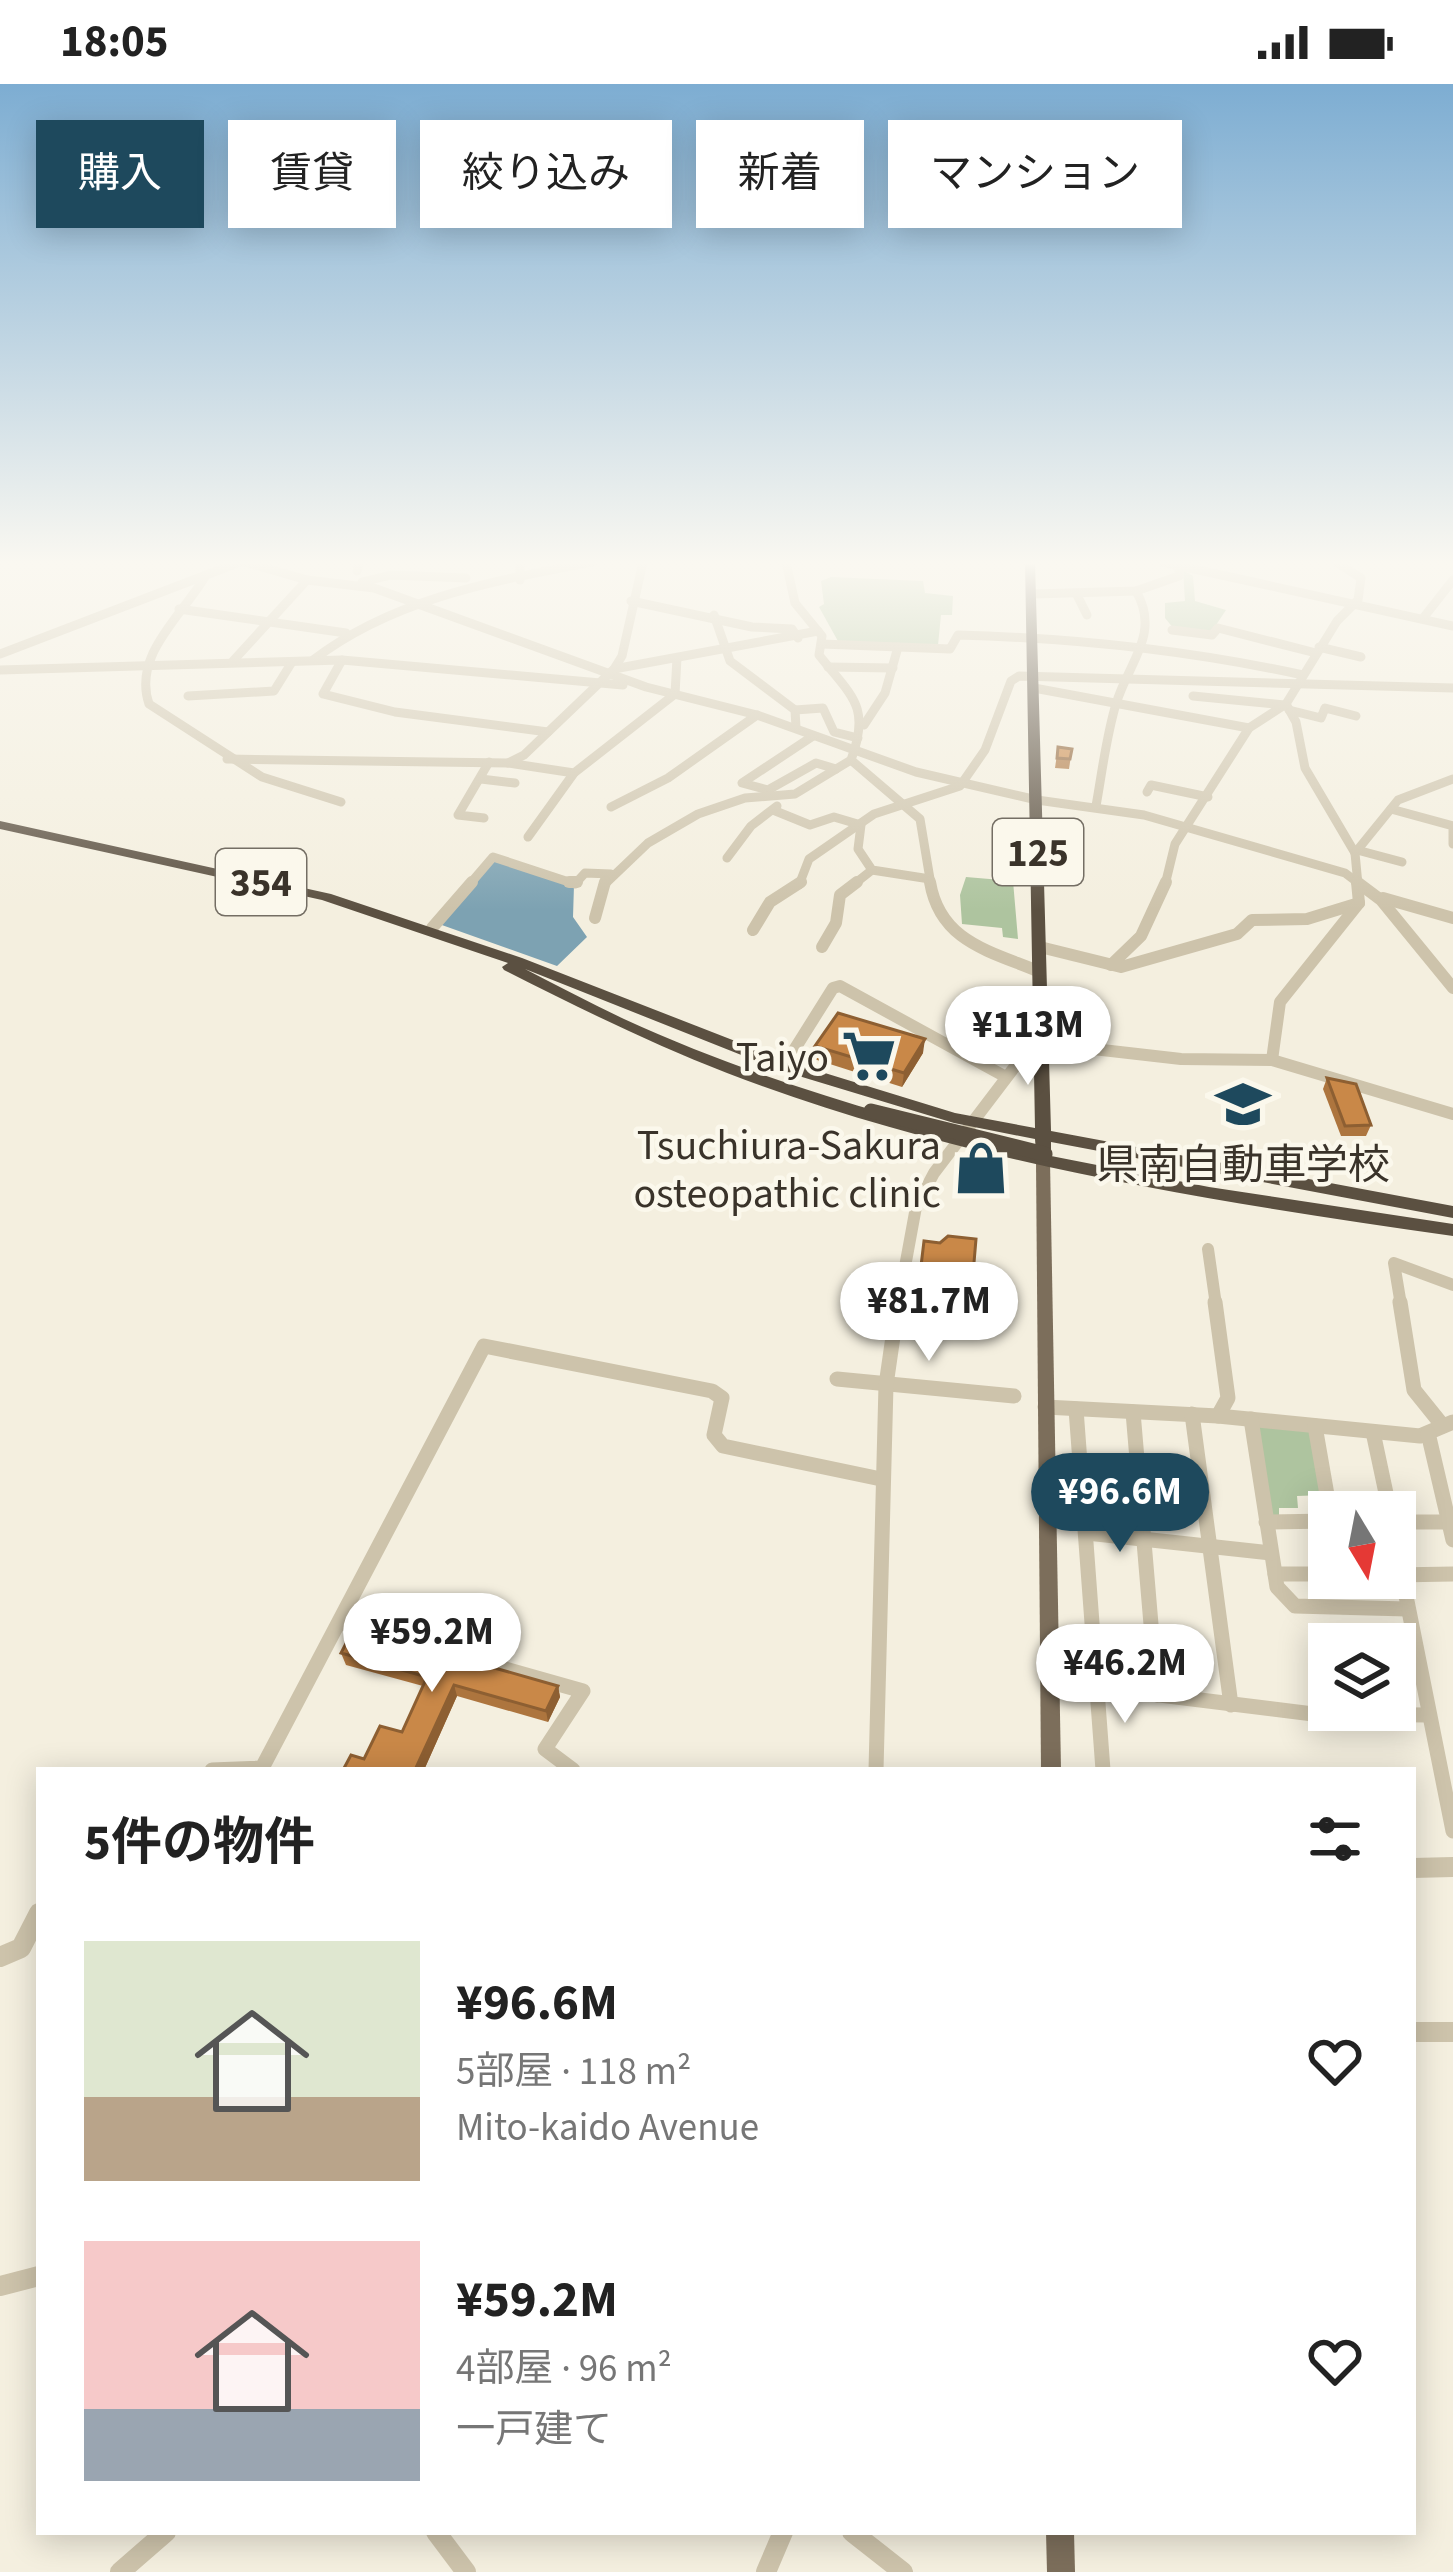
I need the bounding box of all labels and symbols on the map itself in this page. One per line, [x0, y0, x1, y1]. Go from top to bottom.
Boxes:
road number: 125 [993, 819, 1083, 885]
road number: 354 [216, 849, 306, 915]
pin: ¥113M [944, 986, 1112, 1088]
supermarket icon: Taiyo [840, 1027, 898, 1085]
place label: Taiyo [736, 1028, 829, 1088]
school or university icon: 県南自動車学校 [1214, 1075, 1272, 1133]
place label: Tsuchiura-Sakura osteopathic clinic [633, 1116, 941, 1224]
place label: 県南自動車学校 [1096, 1136, 1390, 1196]
shop icon: Tsuchiura-Sakura osteopathic clinic [952, 1139, 1010, 1197]
pin: ¥81.7M [831, 1262, 1027, 1364]
pin: ¥96.6M [1022, 1453, 1218, 1555]
north arrow [1308, 1491, 1416, 1599]
pin: ¥59.2M [334, 1593, 530, 1695]
pin: ¥46.2M [1027, 1624, 1223, 1726]

